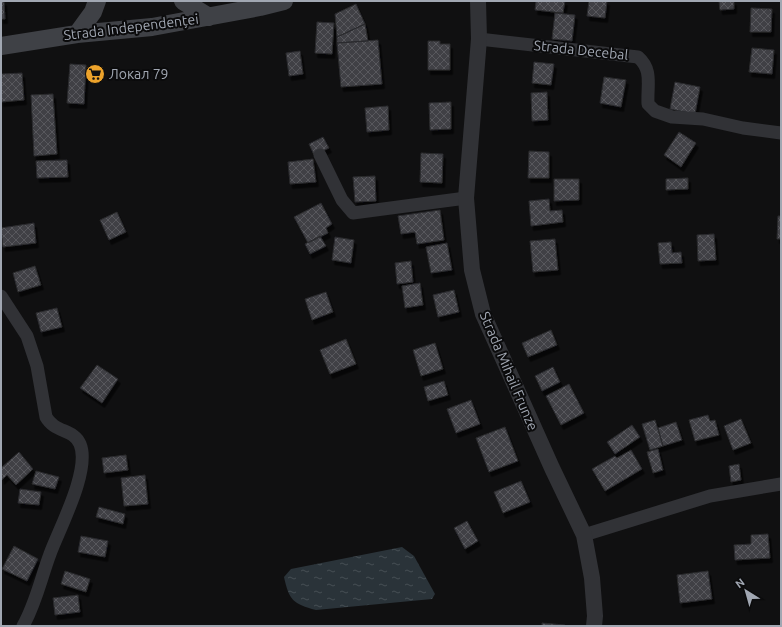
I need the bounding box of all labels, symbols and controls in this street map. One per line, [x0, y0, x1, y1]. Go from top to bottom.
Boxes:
street label: Strada Independenței [63, 11, 199, 43]
street label: Strada Decebal [533, 37, 629, 63]
supermarket icon: Локал 79 [84, 63, 106, 85]
place label: Локал 79 [109, 66, 168, 82]
street label: Strada Mihail Frunze [477, 309, 541, 433]
north arrow [726, 571, 766, 611]
text: N [733, 576, 747, 590]

